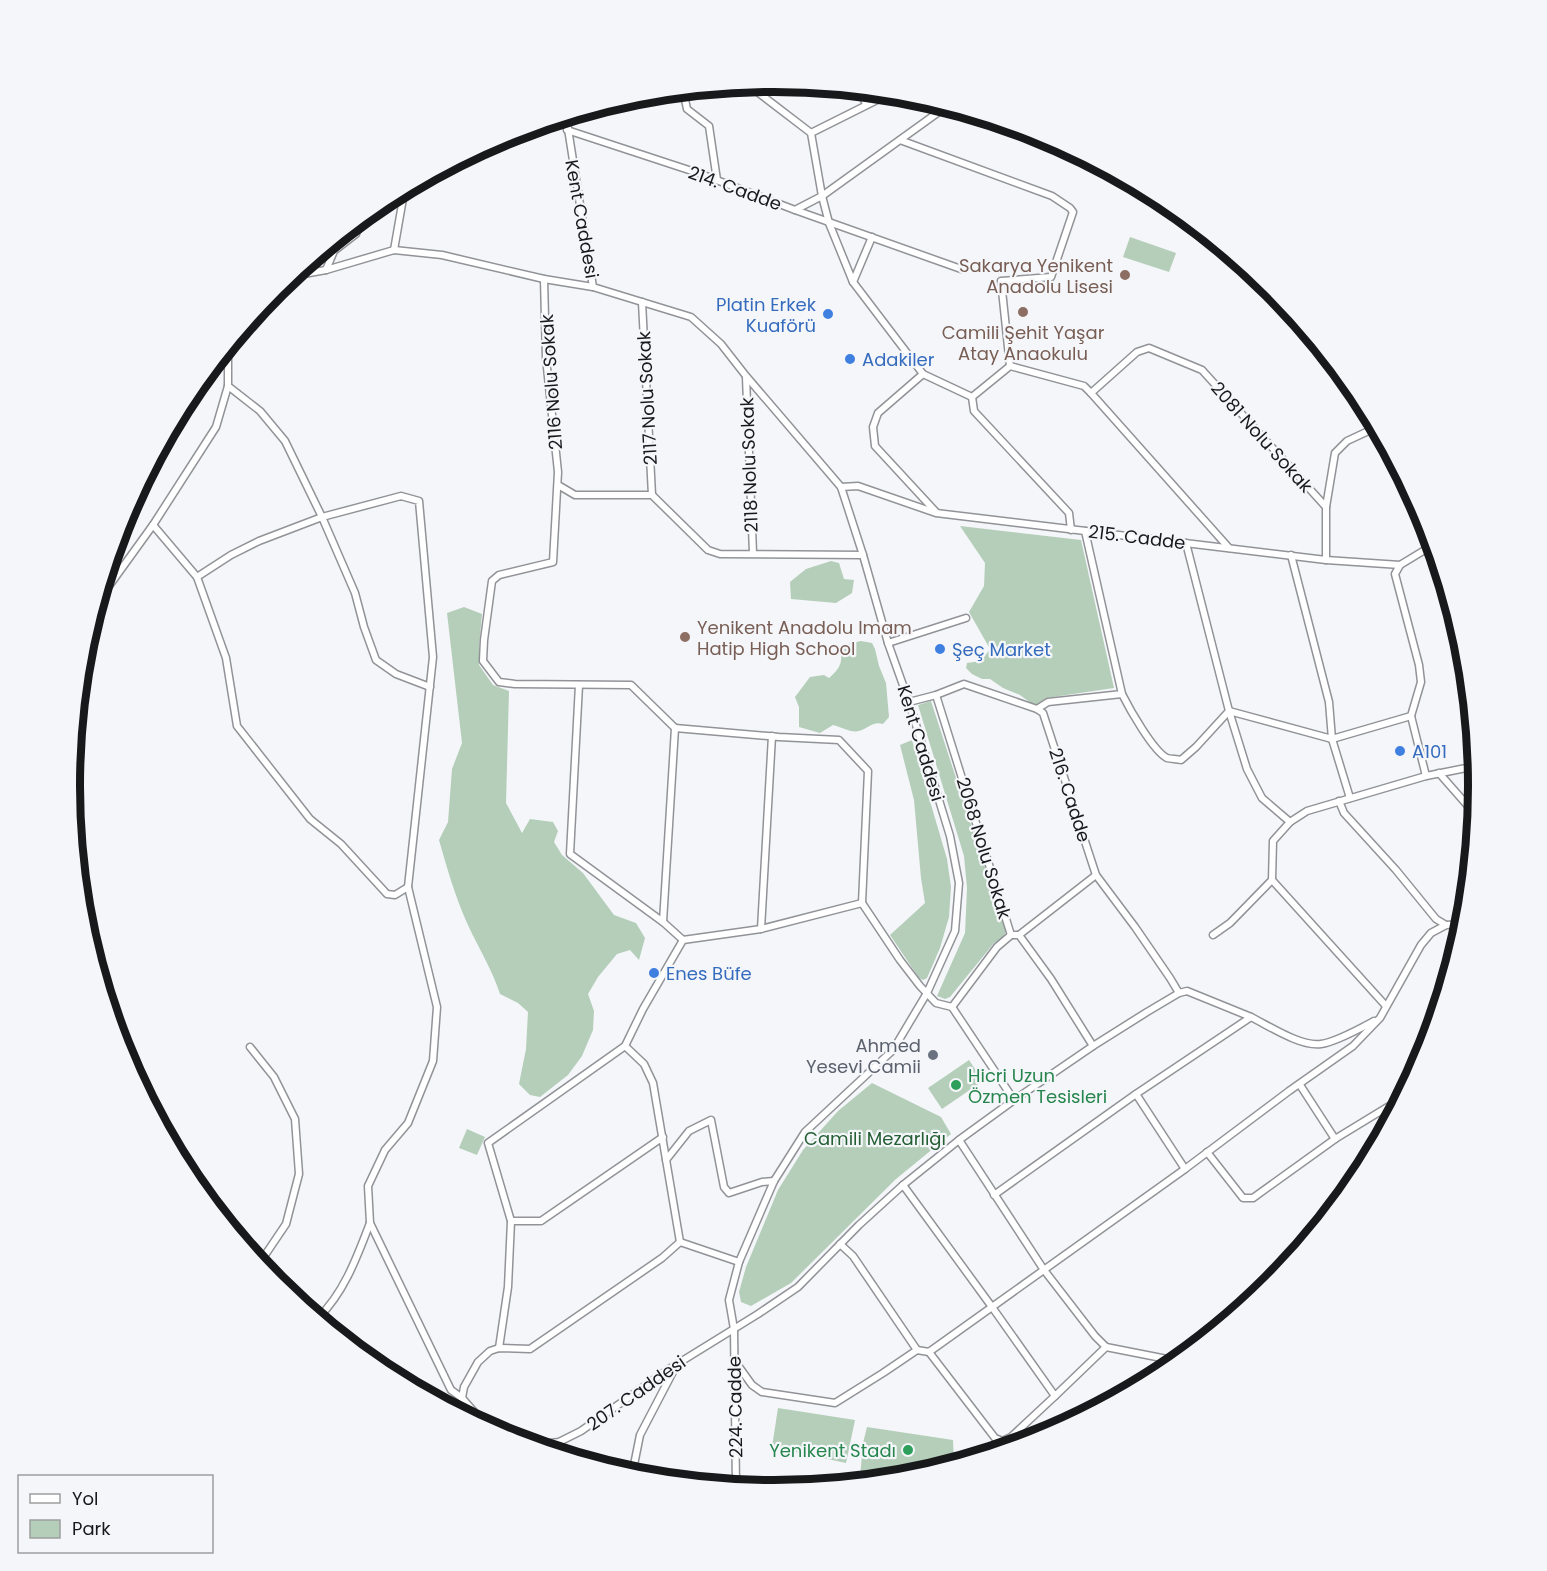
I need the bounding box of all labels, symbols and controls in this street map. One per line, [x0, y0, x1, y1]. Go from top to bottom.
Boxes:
street label: Kent Caddesi [559, 158, 605, 280]
street label: 214. Cadde [685, 160, 785, 216]
place label: Sakarya Yenikent Anadolu Lisesi [959, 253, 1113, 299]
marker: Sakarya Yenikent Anadolu Lisesi [1118, 268, 1132, 282]
place label: Platin Erkek Kuaförü [716, 292, 817, 338]
marker: Camili Şehit Yaşar Atay Anaokulu [1016, 305, 1030, 319]
marker: Platin Erkek Kuaförü [821, 307, 835, 321]
street label: 2116 Nolu Sokak [534, 313, 568, 451]
place label: Camili Şehit Yaşar Atay Anaokulu [942, 320, 1105, 366]
street label: 2117 Nolu Sokak [631, 330, 663, 466]
place label: Adakiler [862, 347, 935, 372]
marker: Adakiler [843, 352, 857, 366]
street label: 2081 Nolu Sokak [1205, 376, 1319, 498]
street label: 2118 Nolu Sokak [734, 396, 764, 533]
street label: 215. Cadde [1087, 519, 1187, 555]
place label: Yenikent Anadolu Imam Hatip High School [697, 615, 912, 661]
marker: Yenikent Anadolu Imam Hatip High School [678, 630, 692, 644]
place label: Şeç Market [952, 637, 1051, 662]
marker: Şeç Market [933, 642, 947, 656]
street label: Kent Caddesi [891, 682, 951, 804]
place label: A101 [1412, 739, 1447, 764]
marker: A101 [1393, 744, 1407, 758]
street label: 216. Cadde [1043, 745, 1097, 845]
street label: 2068 Nolu Sokak [951, 774, 1018, 923]
place label: Enes Büfe [666, 961, 752, 986]
marker: Enes Büfe [647, 966, 661, 980]
place label: Ahmed Yesevi Camii [806, 1033, 921, 1079]
marker: Ahmed Yesevi Camii [926, 1048, 940, 1062]
place label: Hicri Uzun Özmen Tesisleri [968, 1063, 1107, 1109]
marker: Hicri Uzun Özmen Tesisleri [949, 1078, 963, 1092]
park label: Camili Mezarlığı [804, 1126, 946, 1151]
street label: 207. Caddesi [582, 1350, 690, 1436]
street label: 224. Cadde [722, 1356, 748, 1458]
place label: Yenikent Stadı [769, 1438, 896, 1463]
marker: Yenikent Stadı [901, 1443, 915, 1457]
legend [18, 1475, 213, 1553]
text: Yol [72, 1486, 98, 1511]
text: Park [72, 1516, 111, 1541]

